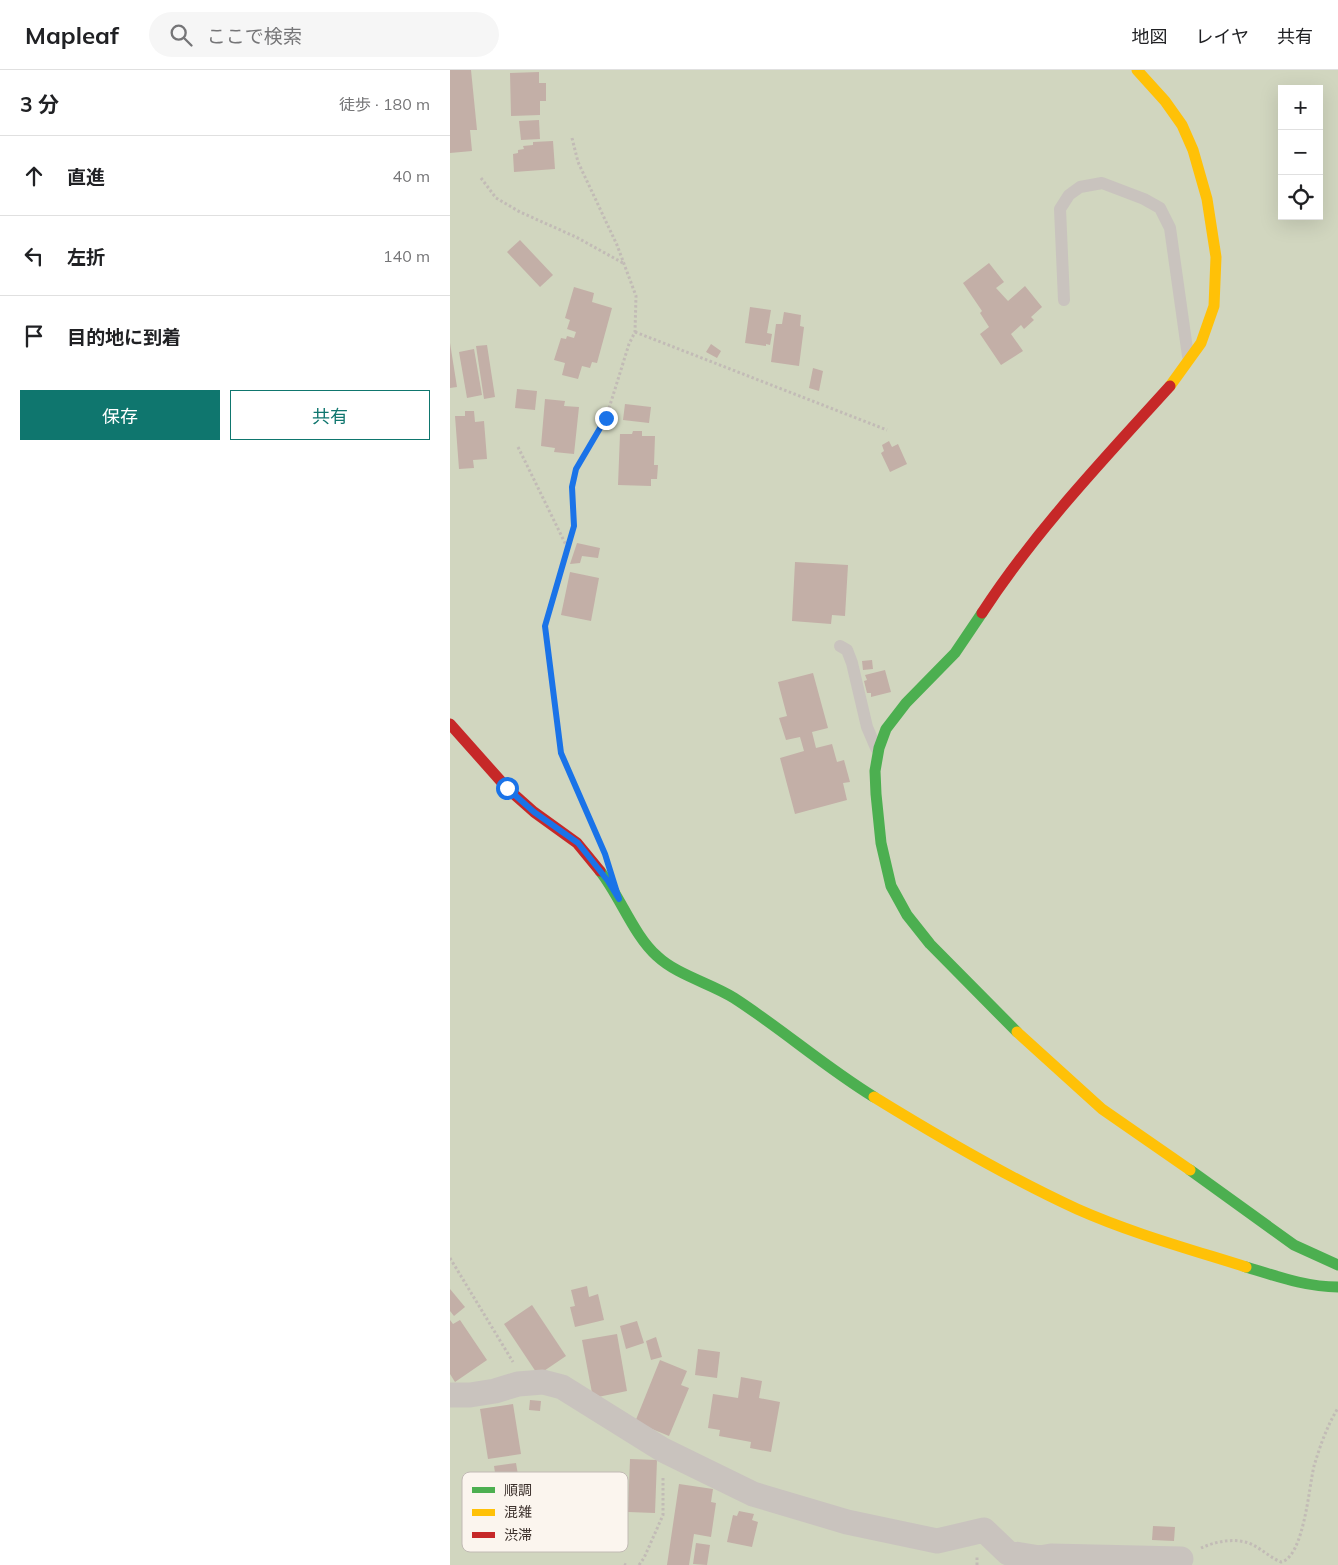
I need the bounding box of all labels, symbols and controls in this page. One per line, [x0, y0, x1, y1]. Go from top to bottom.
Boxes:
search box [149, 12, 499, 57]
text: Mapleaf [25, 20, 119, 50]
icon: search [167, 21, 195, 49]
text: ここで検索 [207, 24, 302, 48]
text: 地図 [1132, 25, 1168, 48]
text: レイヤ [1196, 25, 1249, 48]
text: 共有 [1277, 25, 1313, 48]
map controls [1278, 85, 1323, 220]
button: + [1278, 85, 1323, 130]
text: 3 分 [20, 91, 59, 117]
text: 徒歩 · 180 m [339, 94, 430, 114]
button: − [1278, 130, 1323, 175]
icon: ahead [20, 162, 48, 190]
text: 直進 [67, 165, 105, 189]
text: 40 m [393, 166, 430, 186]
button: locate [1278, 175, 1323, 220]
icon: left [20, 242, 48, 270]
text: 左折 [67, 245, 105, 269]
text: 140 m [383, 246, 430, 266]
icon: arrive [20, 322, 48, 350]
text: 目的地に到着 [67, 325, 181, 349]
button: 保存 [20, 390, 220, 440]
button: 共有 [230, 390, 430, 440]
route end [595, 407, 618, 430]
route start [496, 777, 519, 800]
legend [462, 1472, 628, 1552]
text: 順調 [504, 1481, 532, 1499]
text: 混雑 [504, 1503, 532, 1521]
text: 渋滞 [504, 1526, 532, 1544]

